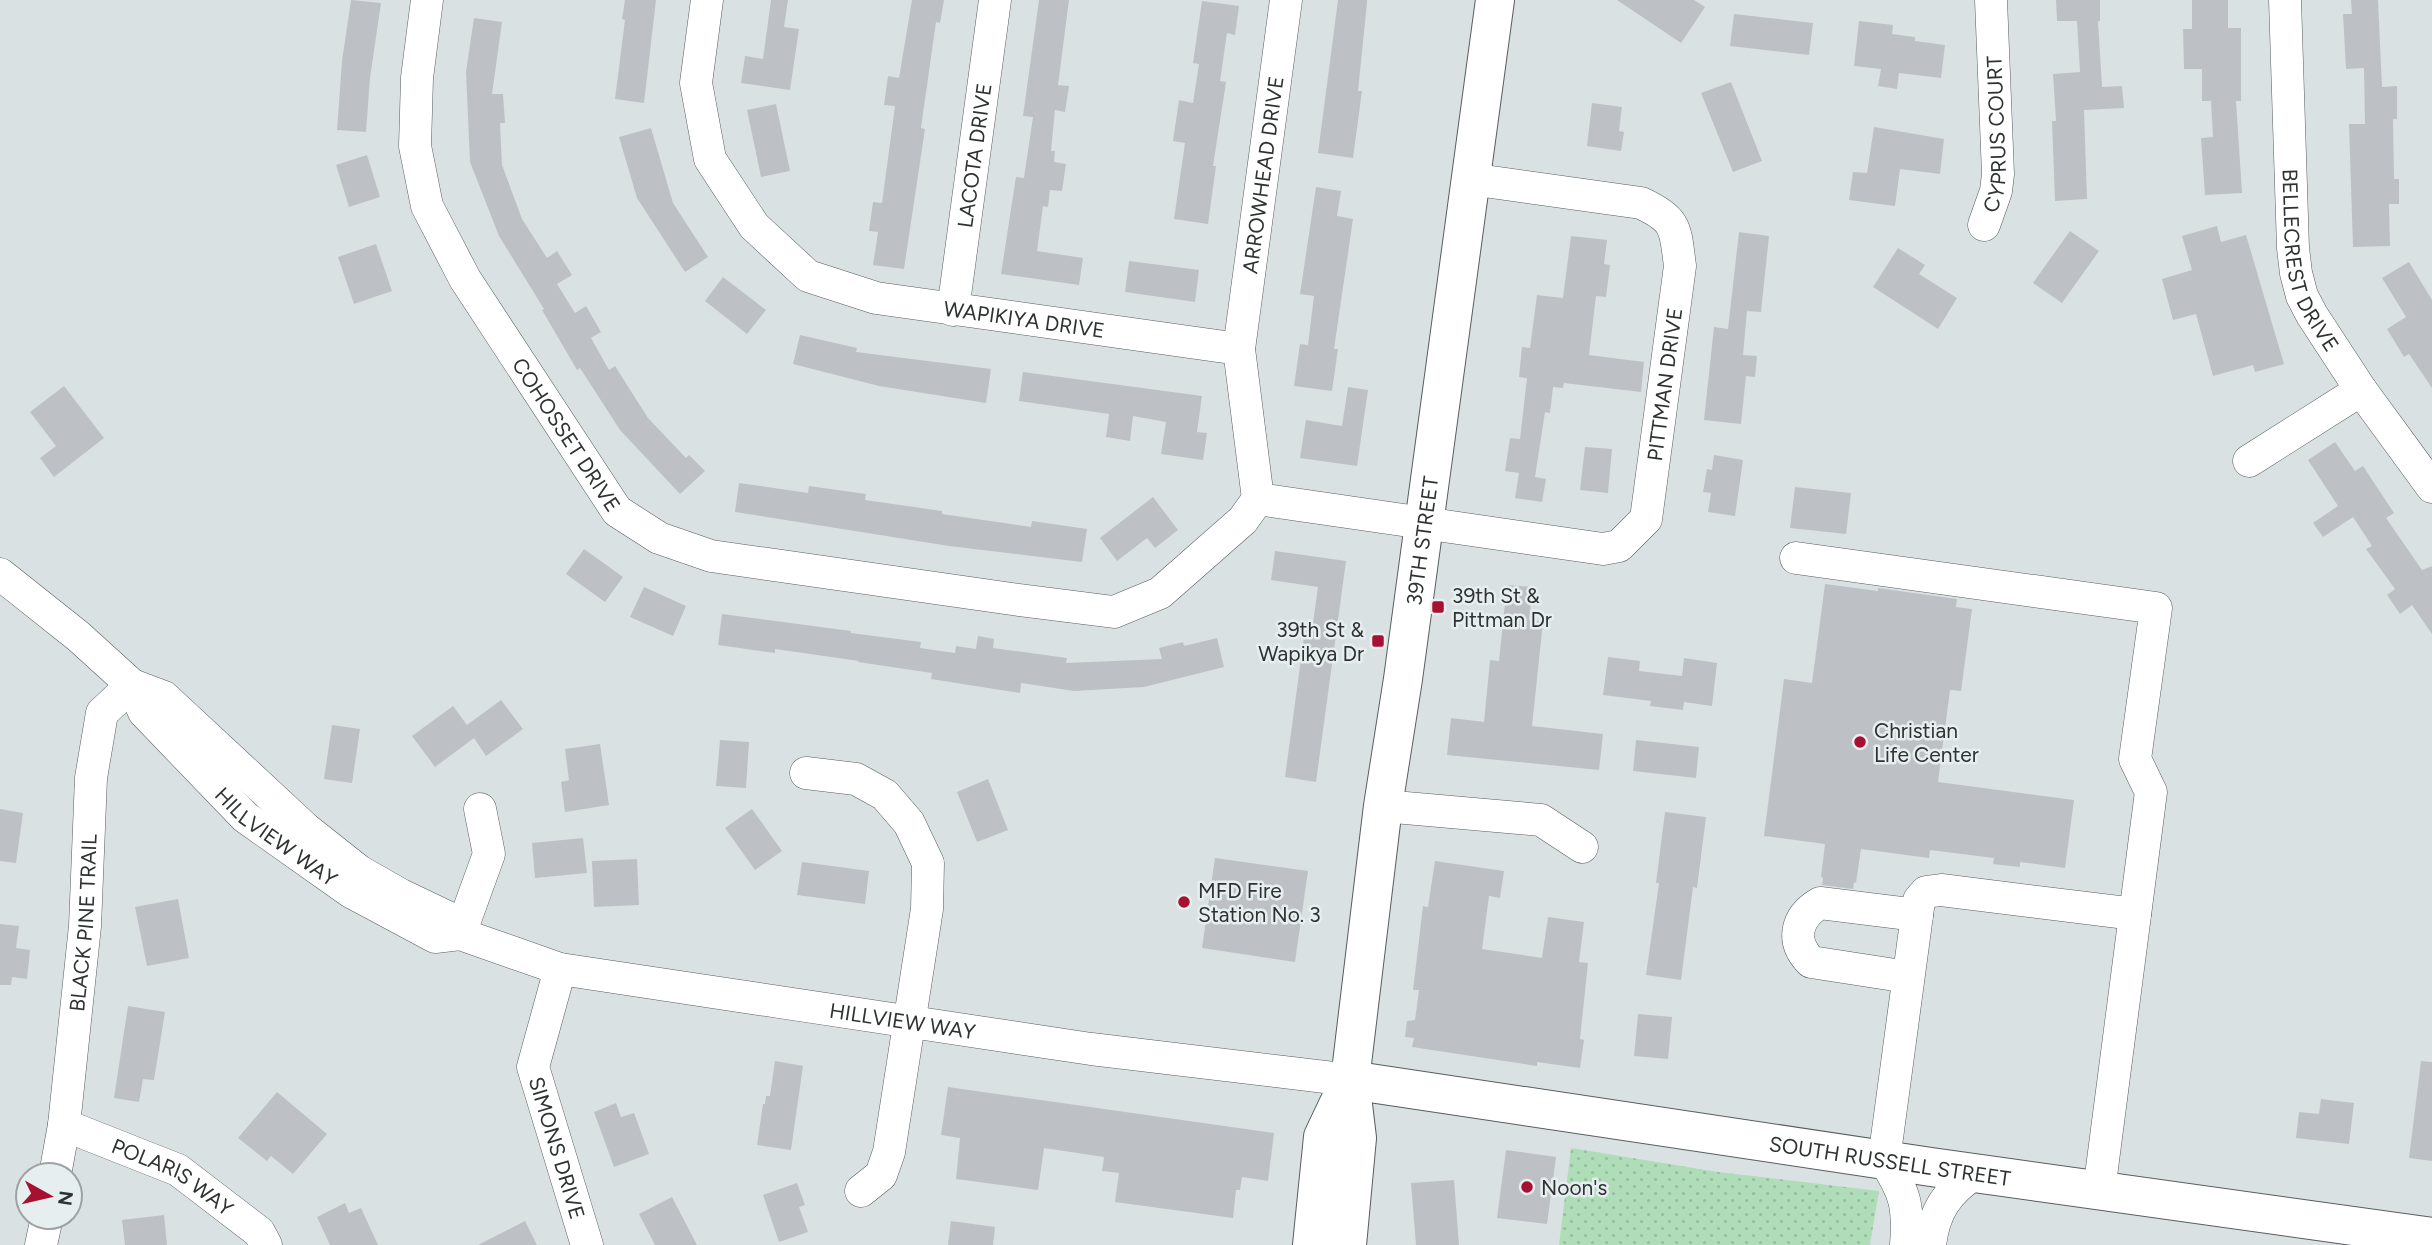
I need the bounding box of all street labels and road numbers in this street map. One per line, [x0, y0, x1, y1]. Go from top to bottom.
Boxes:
street label: CYPRUS COURT [1977, 55, 2011, 216]
street label: ARROWHEAD DRIVE [1237, 74, 1288, 275]
street label: LACOTA DRIVE [952, 81, 996, 229]
street label: BELLECREST DRIVE [2278, 168, 2345, 356]
street label: WAPIKIYA DRIVE [942, 295, 1107, 343]
street label: PITTMAN DRIVE [1641, 306, 1687, 463]
street label: COHOSSET DRIVE [507, 353, 626, 516]
street label: 39TH STREET [1401, 474, 1443, 607]
street label: HILLVIEW WAY [210, 782, 343, 891]
street label: BLACK PINE TRAIL [64, 833, 101, 1013]
street label: HILLVIEW WAY [828, 997, 978, 1044]
street label: SIMONS DRIVE [524, 1074, 591, 1222]
street label: SOUTH RUSSELL STREET [1768, 1130, 2013, 1191]
street label: POLARIS WAY [108, 1133, 239, 1221]

